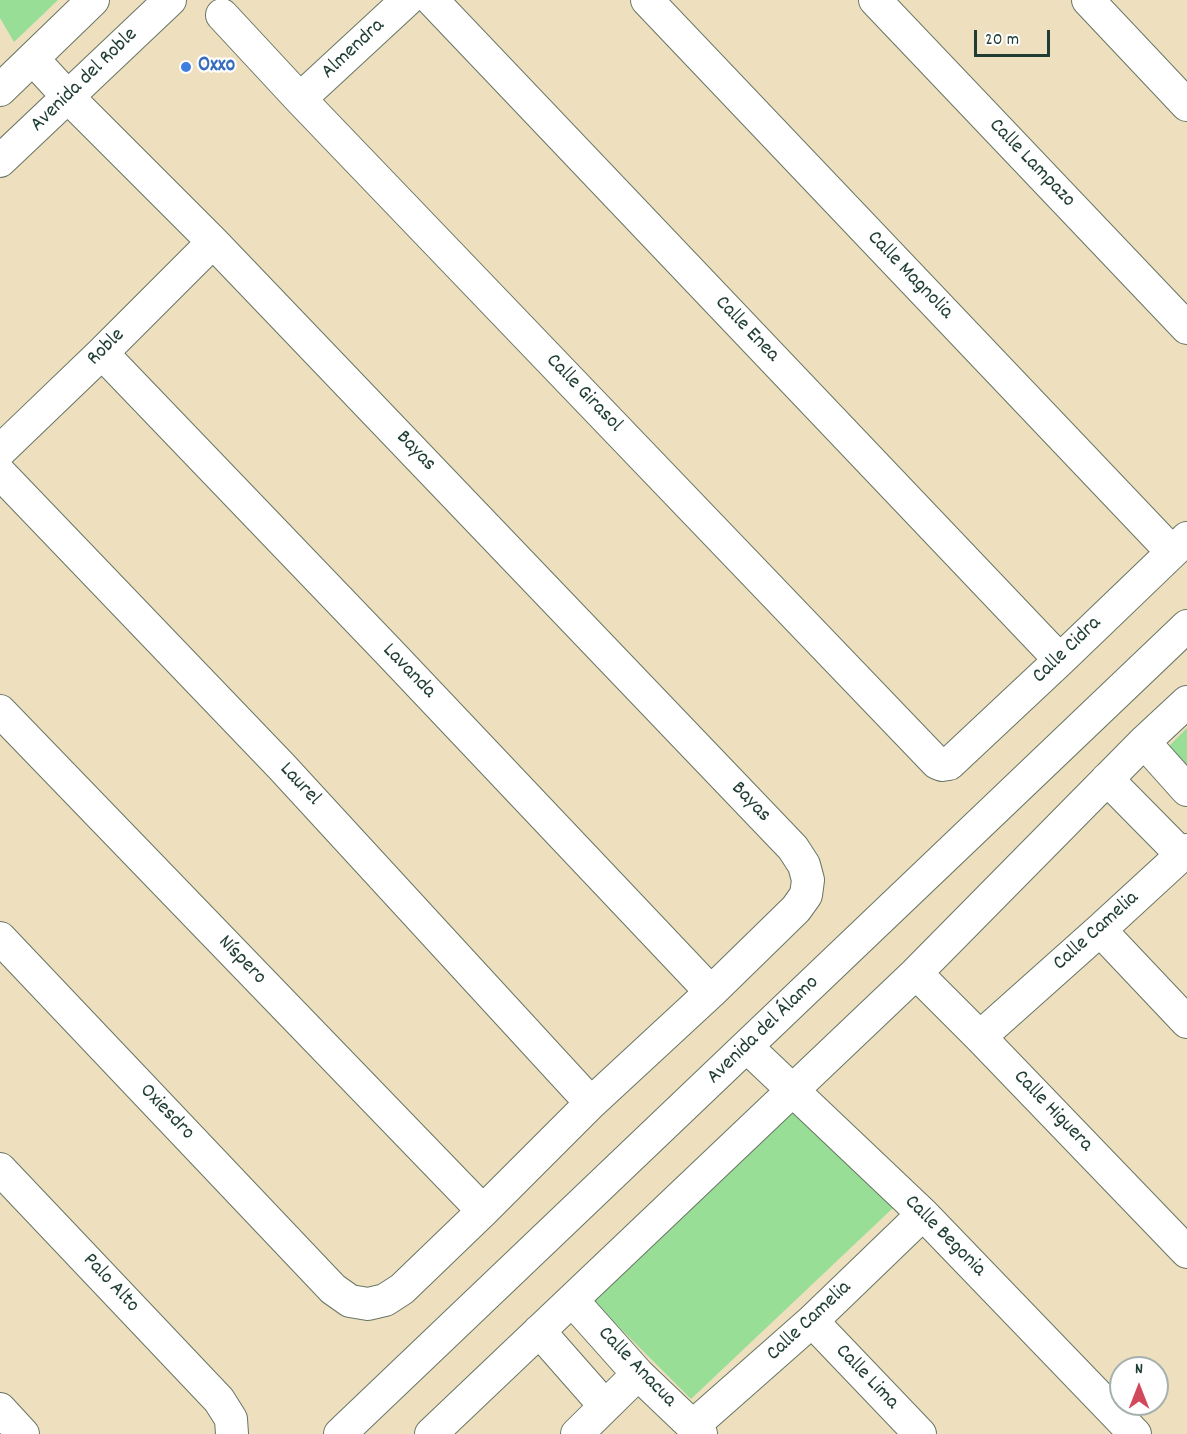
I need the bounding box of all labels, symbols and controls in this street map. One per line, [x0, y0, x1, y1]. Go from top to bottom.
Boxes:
street label: Almendra [317, 14, 391, 86]
scale bar [977, 18, 1054, 56]
street label: Avenida del Roble [26, 24, 144, 138]
text: 20 m [985, 28, 1019, 53]
place label: Oxxo [198, 54, 235, 80]
marker: Oxxo [179, 60, 193, 74]
street label: Calle Lampazo [982, 114, 1080, 214]
street label: Calle Magnolia [861, 226, 957, 326]
street label: Calle Enea [708, 292, 784, 368]
street label: Roble [83, 324, 131, 372]
street label: Calle Girasol [539, 349, 627, 439]
street label: Bayas [390, 426, 440, 478]
street label: Calle Cidra [1028, 612, 1108, 690]
street label: Lavanda [376, 639, 440, 705]
street label: Laurel [273, 758, 325, 812]
street label: Bayas [725, 777, 775, 829]
street label: Calle Camelia [1049, 887, 1145, 977]
street label: Níspero [211, 931, 271, 991]
street label: Avenida del Álamo [703, 971, 825, 1091]
street label: Calle Higuera [1007, 1066, 1097, 1158]
street label: Oxiesdro [133, 1080, 199, 1146]
street label: Calle Begonia [898, 1191, 990, 1283]
street label: Palo Alto [76, 1249, 144, 1319]
street label: Calle Camelia [762, 1276, 858, 1368]
street label: Calle Anacua [591, 1322, 681, 1414]
street label: Calle Lima [829, 1340, 903, 1416]
north arrow [1109, 1356, 1169, 1416]
text: N [1135, 1358, 1143, 1381]

